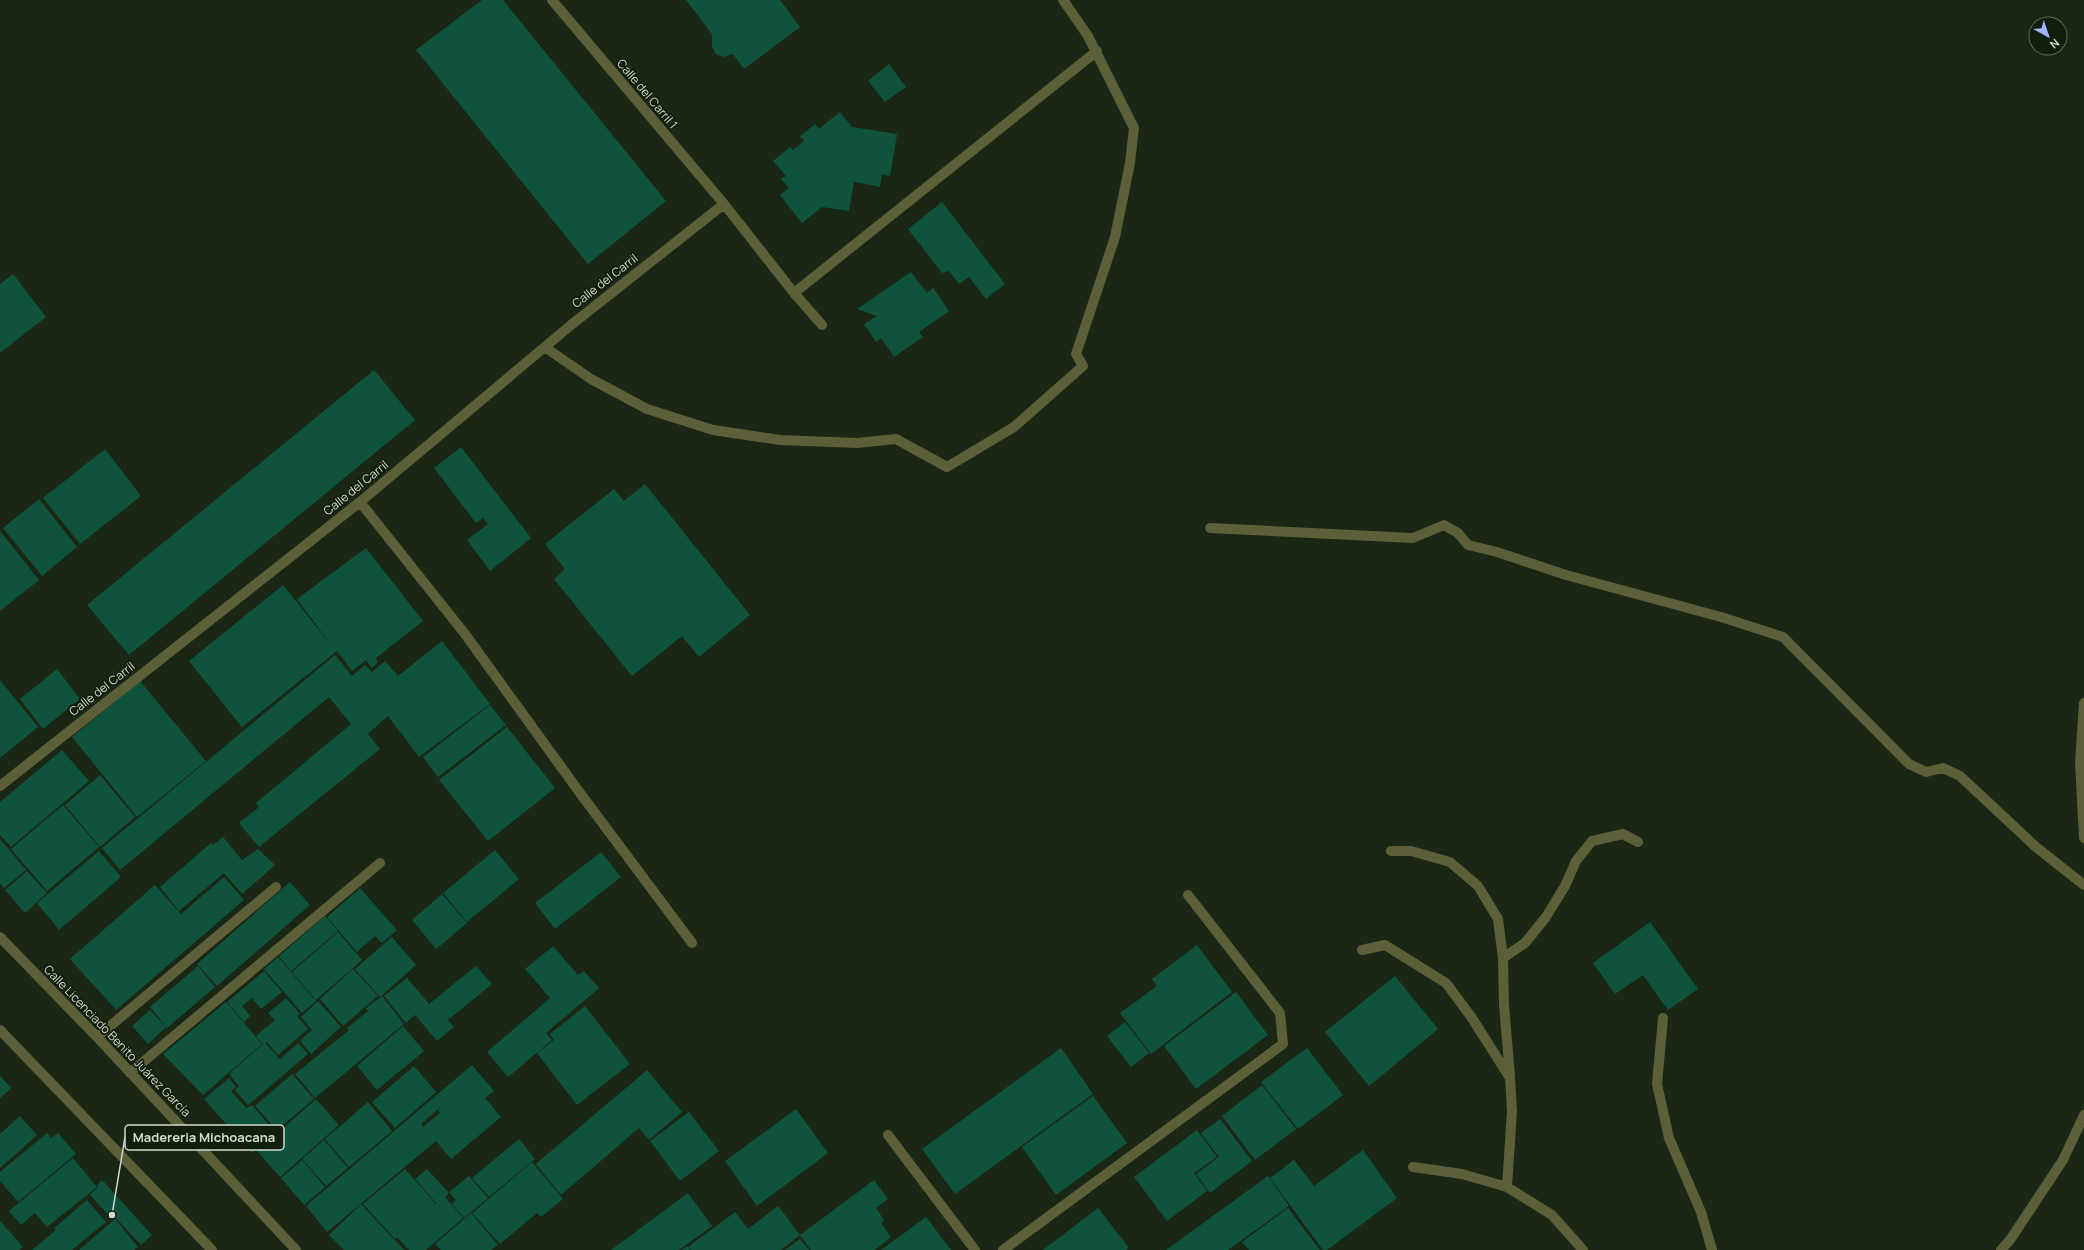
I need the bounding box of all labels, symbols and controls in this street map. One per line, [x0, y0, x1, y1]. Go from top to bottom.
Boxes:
north arrow [2028, 16, 2068, 56]
text: N [2047, 36, 2063, 52]
street label: Calle del Carril 1 [613, 55, 682, 132]
street label: Calle del Carril [568, 250, 641, 312]
street label: Calle del Carril [320, 456, 392, 519]
street label: Calle del Carril [65, 658, 138, 720]
street label: Calle Licenciado Benito Juárez García [40, 961, 195, 1120]
callout: Madereria Michoacana [125, 1125, 284, 1150]
text: Madereria Michoacana [133, 1128, 275, 1146]

